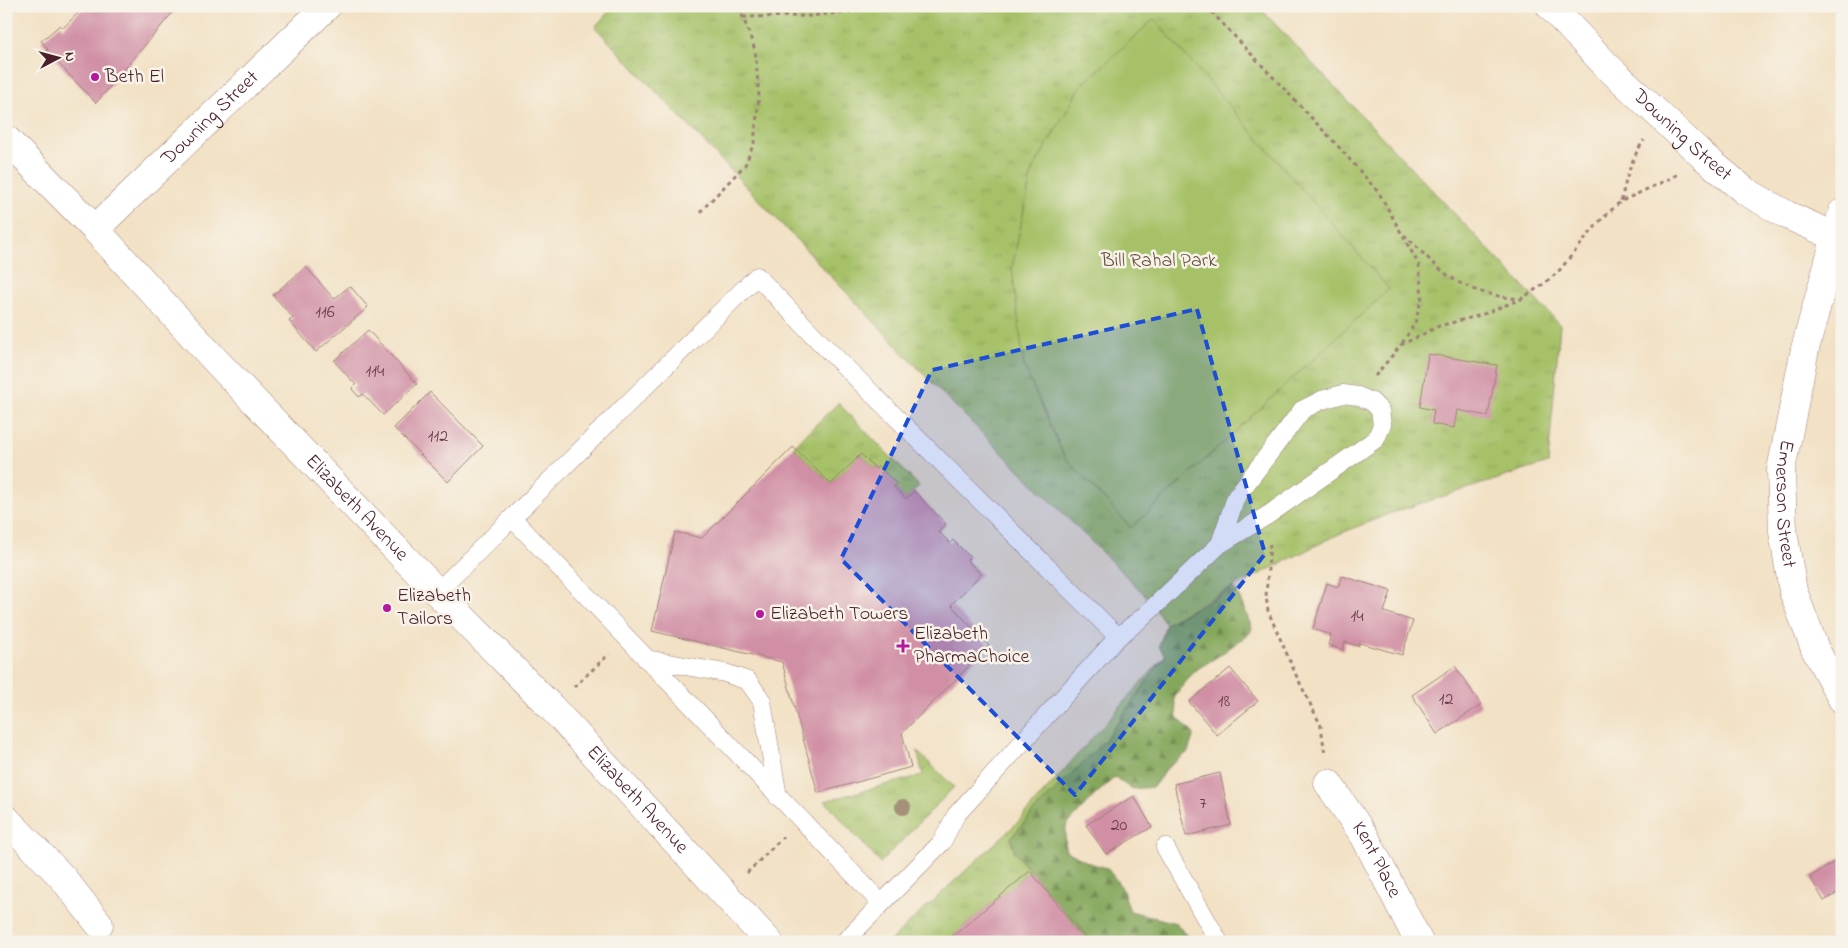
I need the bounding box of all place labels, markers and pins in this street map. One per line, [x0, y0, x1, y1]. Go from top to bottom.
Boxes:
place label: Beth El [104, 63, 164, 92]
marker: Beth El [89, 71, 101, 83]
place label: Elizabeth Tailors [397, 582, 471, 634]
place label: Elizabeth Towers [770, 600, 909, 629]
marker: Elizabeth Tailors [381, 602, 393, 614]
marker: Elizabeth Towers [754, 608, 766, 620]
place label: Elizabeth PharmaChoice [914, 620, 1030, 672]
marker: Elizabeth PharmaChoice [896, 639, 910, 653]

